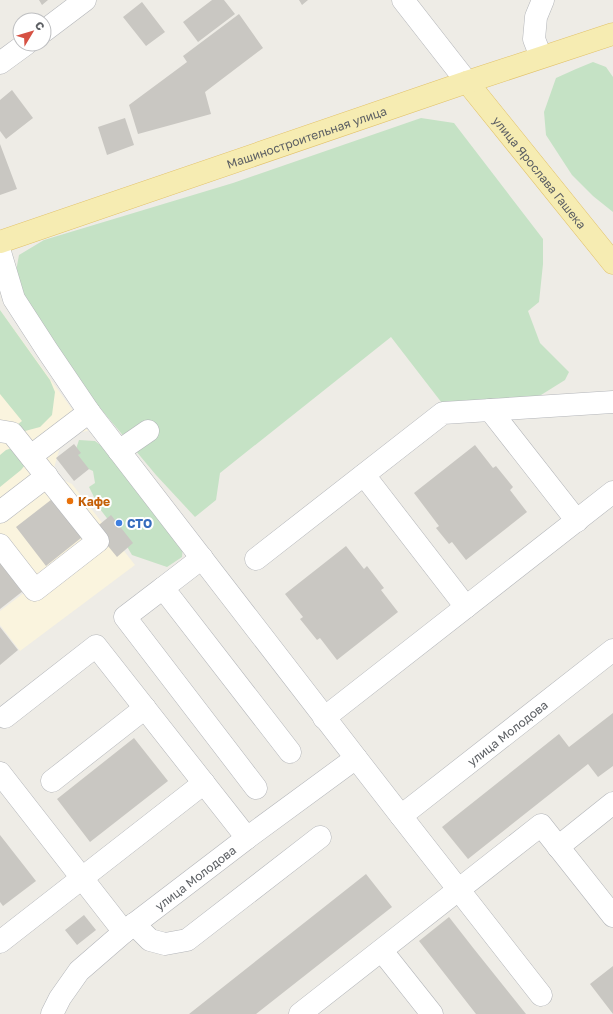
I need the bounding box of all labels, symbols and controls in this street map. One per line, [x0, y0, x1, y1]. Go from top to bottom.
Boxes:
north arrow [12, 12, 52, 52]
text: С [33, 18, 48, 33]
street label: Машиностроительная улица [225, 103, 388, 171]
street label: улица Ярослава Гашека [490, 113, 590, 232]
place label: Кафе [78, 494, 110, 509]
marker: Кафе [65, 496, 75, 506]
place label: СТО [127, 516, 152, 531]
marker: СТО [114, 518, 124, 528]
street label: улица Молодова [464, 697, 550, 769]
street label: улица Молодова [152, 842, 239, 913]

